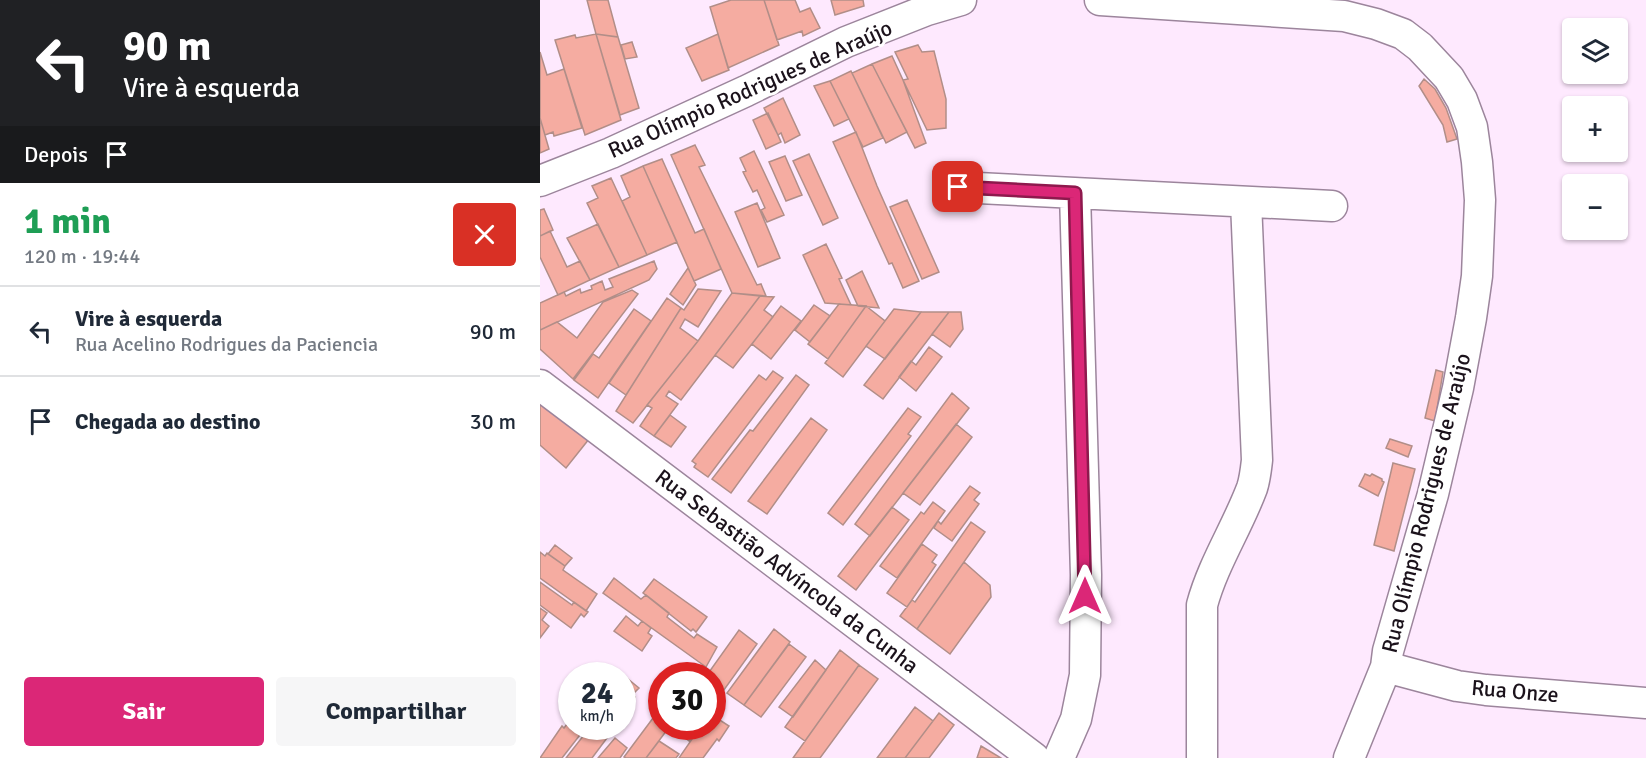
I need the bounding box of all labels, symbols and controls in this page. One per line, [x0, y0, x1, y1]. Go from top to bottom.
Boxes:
street label: Rua Olímpio Rodrigues de Araújo [604, 14, 896, 164]
map controls [1562, 18, 1628, 240]
button: layers [1562, 18, 1628, 84]
text: 90 m [123, 21, 212, 72]
icon: left [24, 24, 102, 102]
text: Vire à esquerda [123, 72, 300, 105]
button: + [1562, 96, 1628, 162]
icon: arrive [100, 138, 133, 171]
text: Depois [24, 141, 88, 168]
pin [932, 161, 983, 212]
icon: arrive [941, 170, 974, 203]
button: − [1562, 174, 1628, 240]
text: 1 min [24, 199, 111, 244]
button: close [453, 203, 516, 266]
text: 120 m · 19:44 [24, 244, 140, 269]
text: Vire à esquerda [75, 305, 222, 332]
icon: left [24, 315, 57, 348]
text: 90 m [470, 318, 516, 345]
text: Rua Acelino Rodrigues da Paciencia [75, 332, 378, 357]
street label: Rua Olímpio Rodrigues de Araújo [1376, 350, 1476, 656]
icon: arrive [24, 405, 57, 438]
text: Chegada ao destino [75, 408, 261, 435]
text: 30 m [470, 408, 516, 435]
street label: Rua Sebastião Advíncola da Cunha [650, 463, 924, 679]
position arrow [1053, 564, 1117, 628]
speed limit sign: 30 [648, 662, 726, 740]
street label: Rua Onze [1470, 674, 1560, 708]
text: 24 [581, 675, 613, 712]
button: Sair [24, 677, 264, 746]
button: Compartilhar [276, 677, 516, 746]
text: km/h [580, 707, 614, 725]

